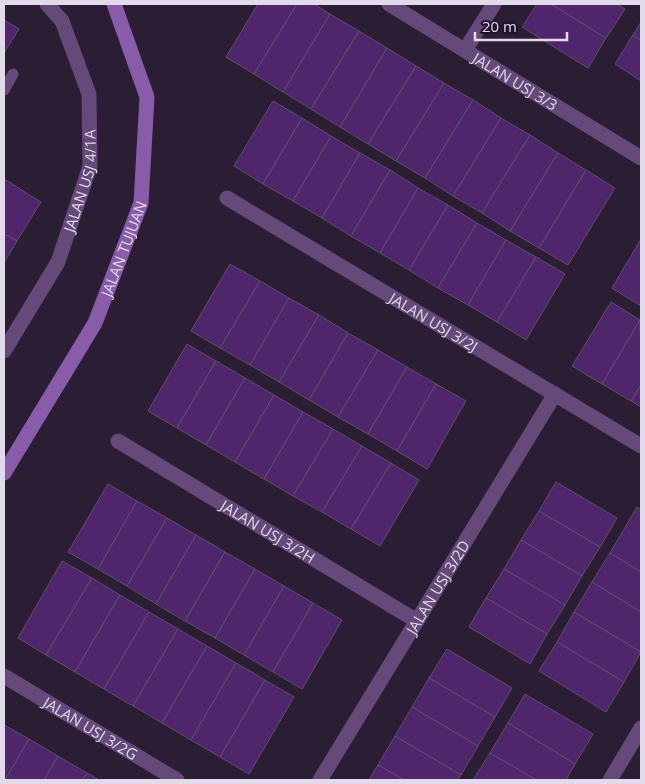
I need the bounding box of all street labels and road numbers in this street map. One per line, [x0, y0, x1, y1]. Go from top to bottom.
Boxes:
street label: JALAN USJ 3/3 [467, 47, 561, 115]
street label: JALAN USJ 4/1A [58, 129, 100, 236]
street label: JALAN TUJUAN [95, 198, 151, 301]
street label: JALAN USJ 3/2J [384, 287, 482, 356]
street label: JALAN USJ 3/2H [215, 494, 319, 567]
street label: JALAN USJ 3/2D [400, 536, 474, 639]
street label: JALAN USJ 3/2G [38, 691, 141, 764]

